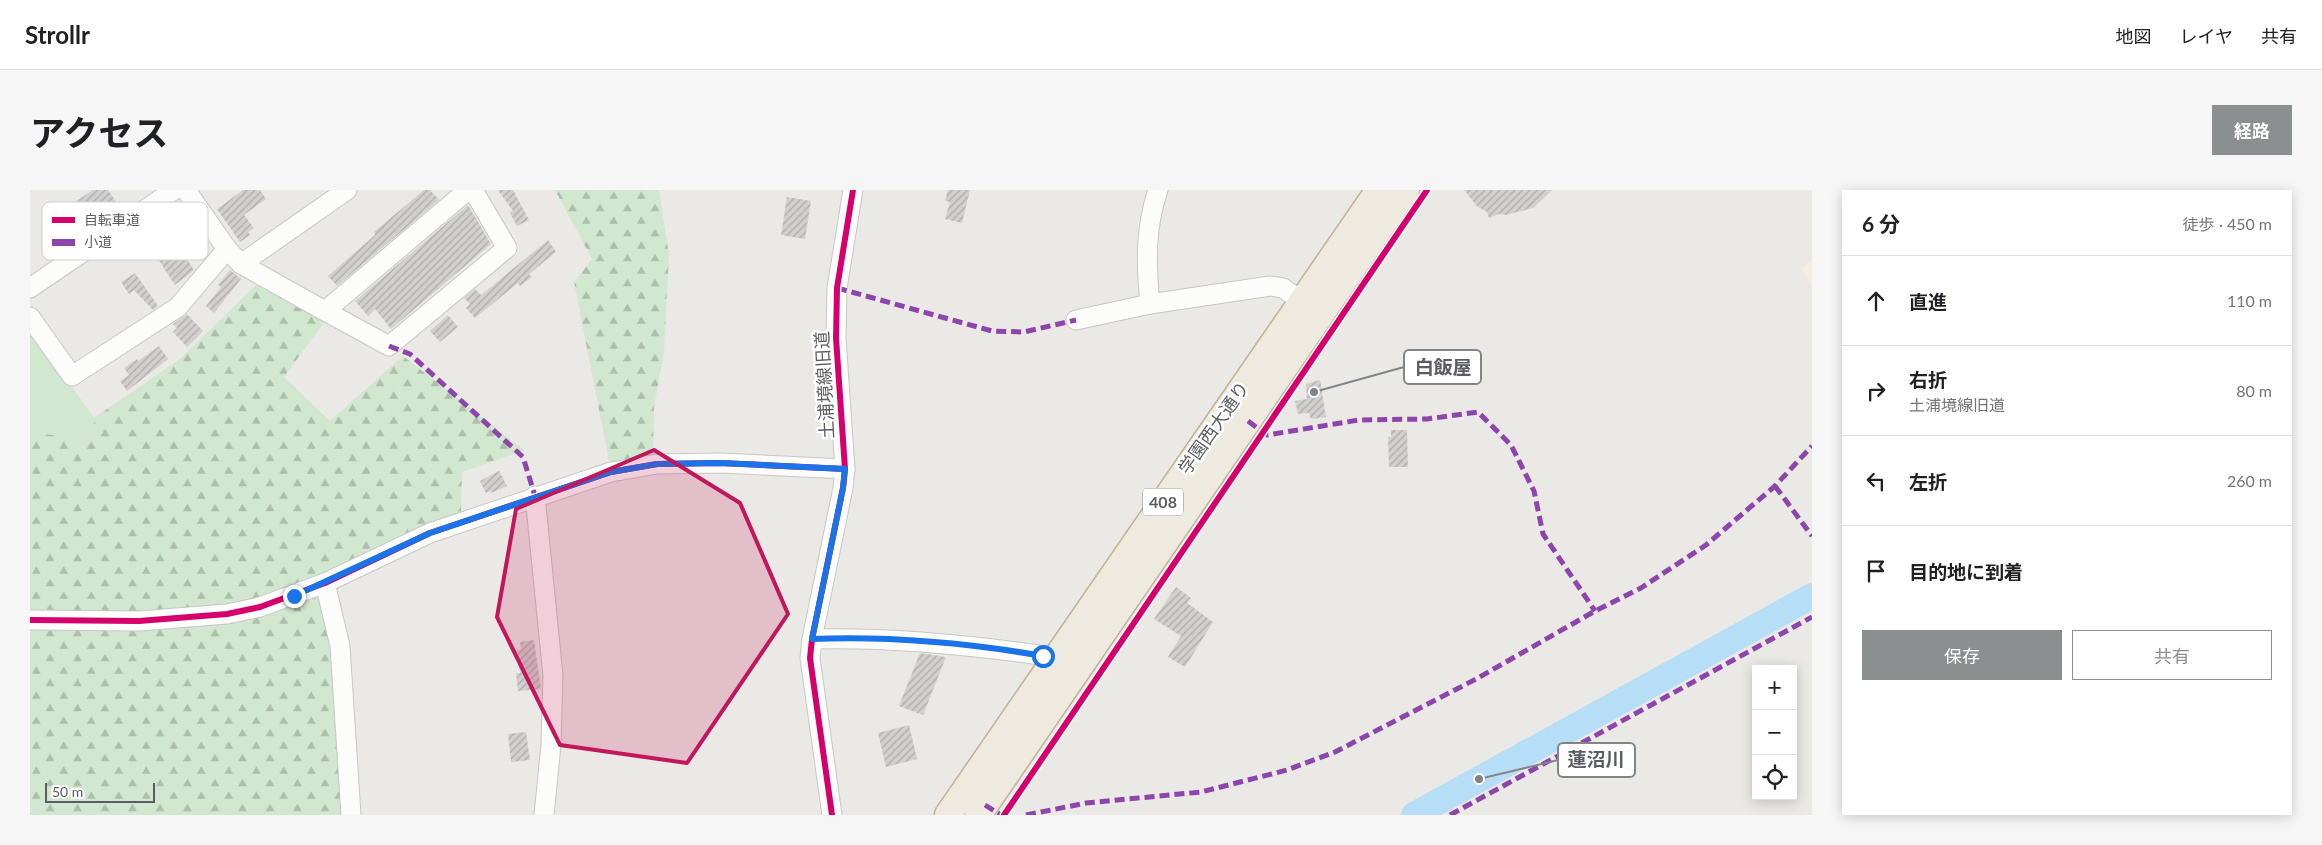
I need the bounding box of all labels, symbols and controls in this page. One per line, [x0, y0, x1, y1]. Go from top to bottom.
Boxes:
text: Strollr [25, 20, 90, 49]
text: 地図 [2116, 25, 2152, 47]
text: レイヤ [2180, 25, 2233, 47]
text: 共有 [2261, 25, 2297, 47]
button: 経路 [2212, 105, 2292, 155]
text: アクセス [30, 111, 168, 153]
legend [42, 202, 208, 260]
text: 自転車道 [84, 211, 140, 228]
text: 6 分 [1862, 211, 1900, 236]
text: 徒歩 · 450 m [2183, 214, 2272, 233]
text: 小道 [84, 233, 112, 250]
icon: ahead [1862, 287, 1890, 315]
text: 直進 [1909, 290, 1947, 313]
text: 110 m [2227, 291, 2272, 310]
street label: 土浦境線旧道 [810, 331, 838, 440]
callout: 白飯屋 [1404, 350, 1481, 384]
text: 白飯屋 [1414, 355, 1472, 378]
text: 右折 [1909, 368, 1947, 391]
street label: 学園西大通り [1173, 377, 1253, 478]
icon: right [1862, 377, 1890, 405]
text: 80 m [2236, 381, 2272, 400]
text: 土浦境線旧道 [1909, 395, 2005, 414]
icon: left [1862, 467, 1890, 495]
text: 左折 [1909, 470, 1947, 493]
text: 260 m [2227, 471, 2272, 490]
road number: 408 [1143, 488, 1183, 516]
icon: arrive [1862, 557, 1890, 585]
text: 目的地に到着 [1909, 560, 2023, 583]
route end [283, 585, 306, 608]
button: 保存 [1862, 630, 2062, 680]
button: 共有 [2072, 630, 2272, 680]
route start [1032, 645, 1055, 668]
map controls [1752, 665, 1797, 800]
button: + [1752, 665, 1797, 710]
button: − [1752, 710, 1797, 755]
callout: 蓮沼川 [1558, 743, 1635, 777]
text: 蓮沼川 [1567, 747, 1625, 770]
button: locate [1752, 755, 1797, 800]
scale bar [45, 780, 155, 803]
text: 50 m [52, 783, 83, 800]

